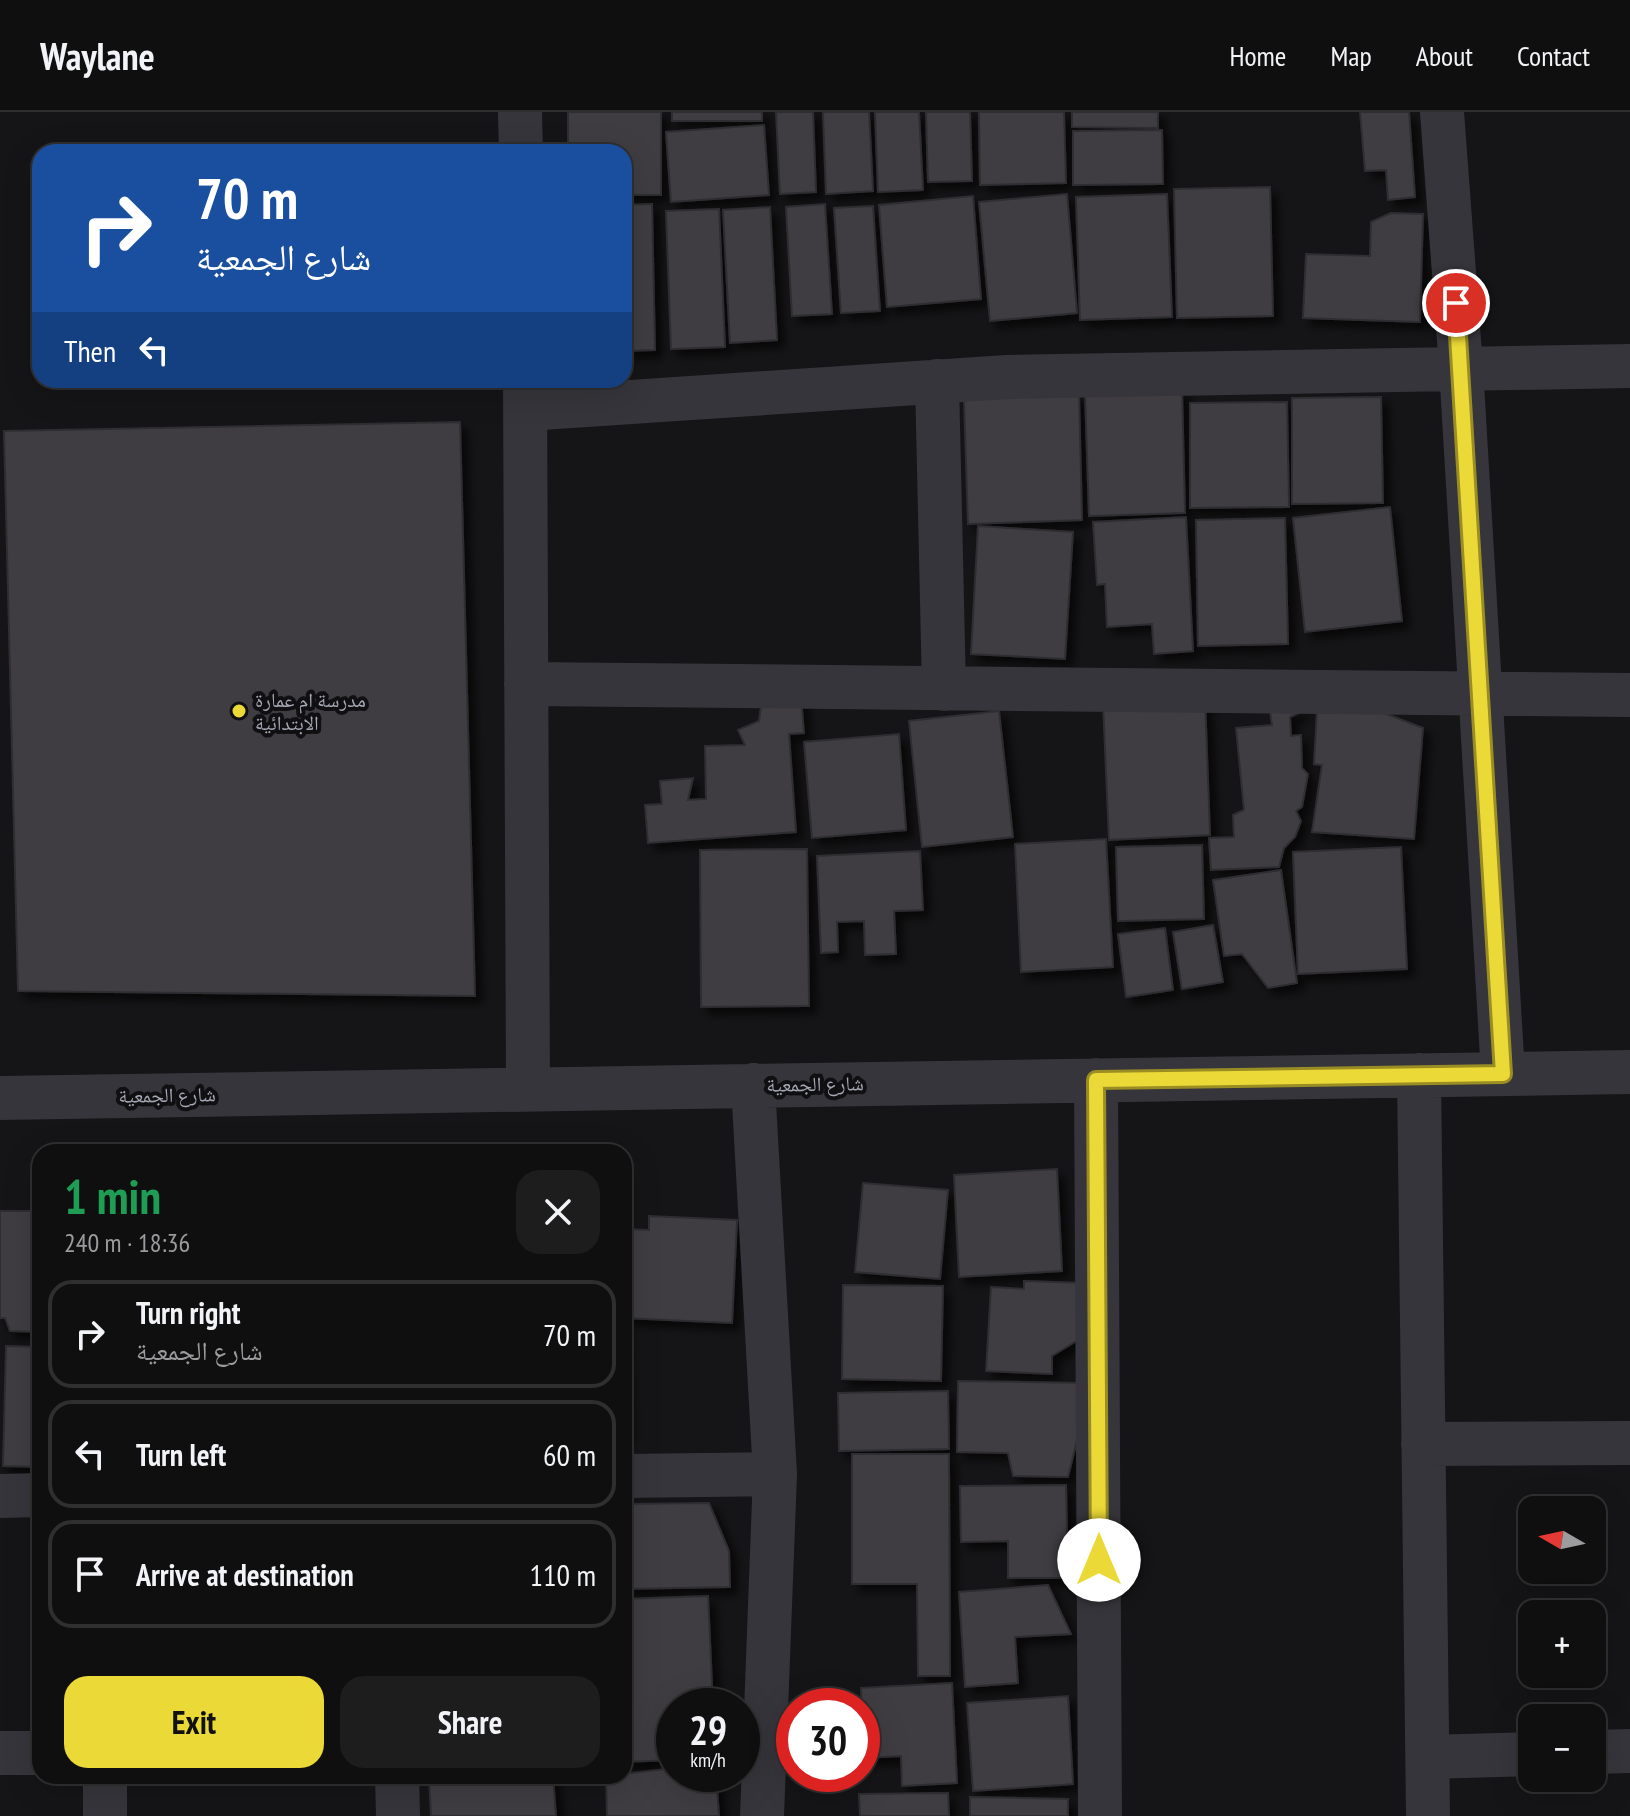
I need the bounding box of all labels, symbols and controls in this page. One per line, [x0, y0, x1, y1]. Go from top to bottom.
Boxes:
text: Waylane [40, 31, 155, 80]
text: Home [1230, 37, 1286, 74]
text: Map [1330, 37, 1372, 74]
text: About [1416, 37, 1473, 74]
text: Contact [1517, 37, 1590, 74]
text: 70 m [196, 162, 298, 234]
icon: right [64, 176, 168, 280]
text: شارع الجمعية [196, 233, 371, 280]
pin [1422, 269, 1490, 337]
icon: arrive [1434, 281, 1478, 325]
icon: left [132, 328, 176, 372]
text: Then [64, 331, 116, 370]
place label: مدرسة ام عمارة الابتدائية [255, 687, 366, 736]
marker: مدرسة ام عمارة الابتدائية [230, 702, 248, 720]
street label: شارع الجمعية [766, 1070, 864, 1098]
street label: شارع الجمعية [118, 1081, 216, 1109]
text: 1 min [64, 1165, 161, 1227]
button: close [516, 1170, 600, 1254]
text: 240 m · 18:36 [64, 1226, 190, 1259]
text: Turn right [136, 1293, 240, 1332]
icon: right [68, 1312, 112, 1356]
text: 70 m [543, 1315, 596, 1354]
text: شارع الجمعية [136, 1334, 263, 1367]
icon: left [68, 1432, 112, 1476]
text: Turn left [136, 1435, 226, 1474]
text: 60 m [543, 1435, 596, 1474]
north arrow [1518, 1496, 1606, 1584]
map controls [1518, 1496, 1606, 1792]
position arrow [1057, 1518, 1141, 1602]
icon: arrive [68, 1552, 112, 1596]
text: Arrive at destination [136, 1555, 354, 1594]
text: 110 m [530, 1555, 596, 1594]
button: + [1518, 1600, 1606, 1688]
button: Exit [64, 1676, 324, 1768]
button: Share [340, 1676, 600, 1768]
speed limit sign: 30 [776, 1688, 880, 1792]
text: 29 [689, 1704, 727, 1756]
button: − [1518, 1704, 1606, 1792]
text: km/h [690, 1747, 726, 1773]

